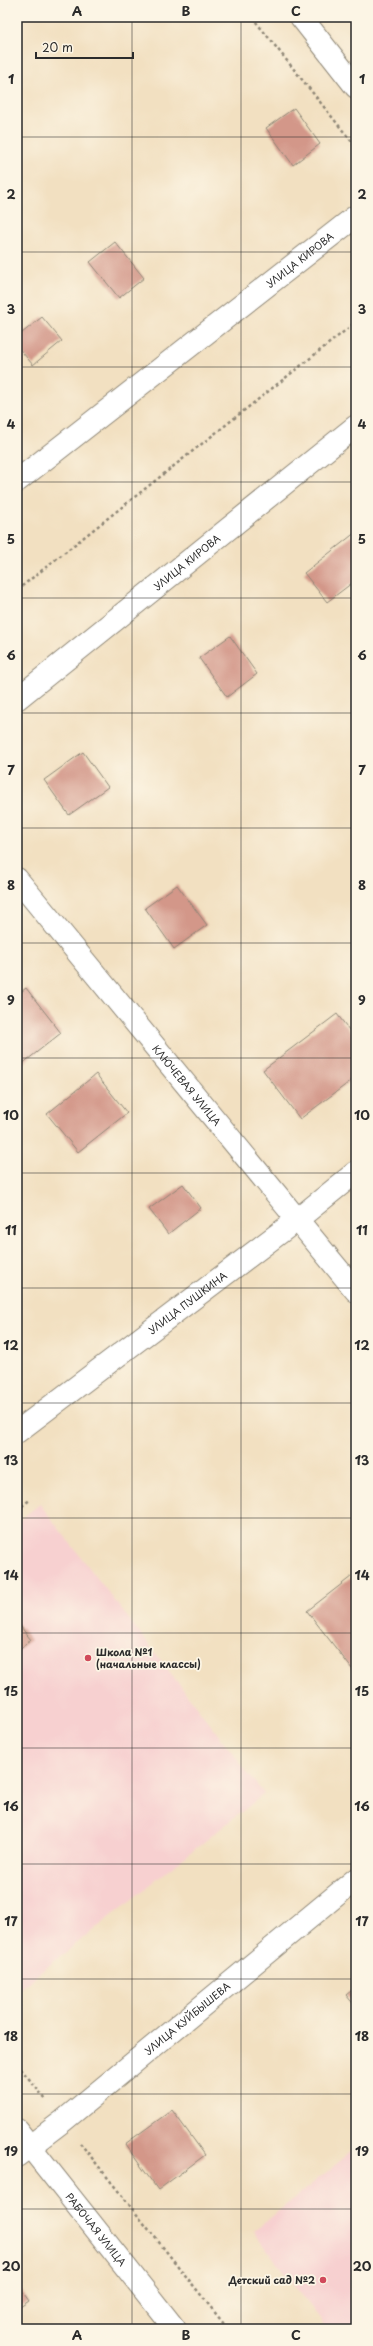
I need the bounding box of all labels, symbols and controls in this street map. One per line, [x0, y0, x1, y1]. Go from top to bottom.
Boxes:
text: A [72, 1, 82, 20]
text: B [182, 1, 191, 20]
text: C [291, 1, 301, 20]
scale bar [36, 34, 133, 60]
text: 20 m [42, 38, 73, 56]
text: 1 [8, 69, 14, 88]
text: 1 [359, 69, 365, 88]
text: 2 [6, 184, 16, 203]
text: 2 [357, 184, 367, 203]
street label: УЛИЦА КИРОВА [263, 228, 336, 291]
text: 3 [7, 299, 16, 318]
text: 3 [358, 299, 367, 318]
text: 4 [7, 414, 16, 433]
text: 4 [358, 414, 367, 433]
text: 5 [7, 529, 15, 548]
text: 5 [358, 529, 366, 548]
street label: УЛИЦА КИРОВА [150, 530, 223, 593]
text: 6 [6, 645, 16, 664]
text: 6 [357, 645, 367, 664]
text: 7 [7, 760, 15, 779]
text: 7 [358, 760, 366, 779]
text: 8 [7, 875, 15, 894]
text: 8 [358, 875, 366, 894]
text: 9 [7, 990, 15, 1009]
text: 9 [358, 990, 366, 1009]
street label: КЛЮЧЕВАЯ УЛИЦА [149, 1041, 225, 1129]
text: 10 [3, 1105, 19, 1124]
text: 10 [354, 1105, 370, 1124]
text: 11 [5, 1220, 17, 1239]
text: 11 [356, 1220, 368, 1239]
street label: УЛИЦА ПУШКИНА [145, 1267, 230, 1337]
text: 12 [3, 1335, 19, 1354]
text: 12 [354, 1335, 370, 1354]
text: 13 [4, 1450, 19, 1469]
text: 13 [355, 1450, 370, 1469]
text: 14 [3, 1565, 19, 1584]
text: 14 [354, 1565, 370, 1584]
place label: Школа №1 (начальные классы) [96, 1644, 201, 1671]
marker: Школа №1 (начальные классы) [83, 1653, 93, 1663]
text: 15 [4, 1681, 18, 1700]
text: 15 [355, 1681, 369, 1700]
text: 16 [3, 1796, 19, 1815]
text: 16 [354, 1796, 370, 1815]
text: 17 [4, 1911, 18, 1930]
text: 17 [355, 1911, 369, 1930]
street label: УЛИЦА КУЙБЫШЕВА [141, 1978, 233, 2058]
text: 18 [4, 2026, 18, 2045]
text: 18 [355, 2026, 369, 2045]
text: 19 [4, 2141, 18, 2160]
text: 19 [355, 2141, 369, 2160]
street label: РАБОЧАЯ УЛИЦА [63, 2189, 130, 2269]
text: 20 [2, 2256, 21, 2275]
text: 20 [353, 2256, 372, 2275]
place label: Детский сад №2 [228, 2272, 315, 2287]
marker: Детский сад №2 [318, 2275, 328, 2285]
text: A [72, 2325, 82, 2344]
text: B [182, 2325, 191, 2344]
text: C [291, 2325, 301, 2344]

